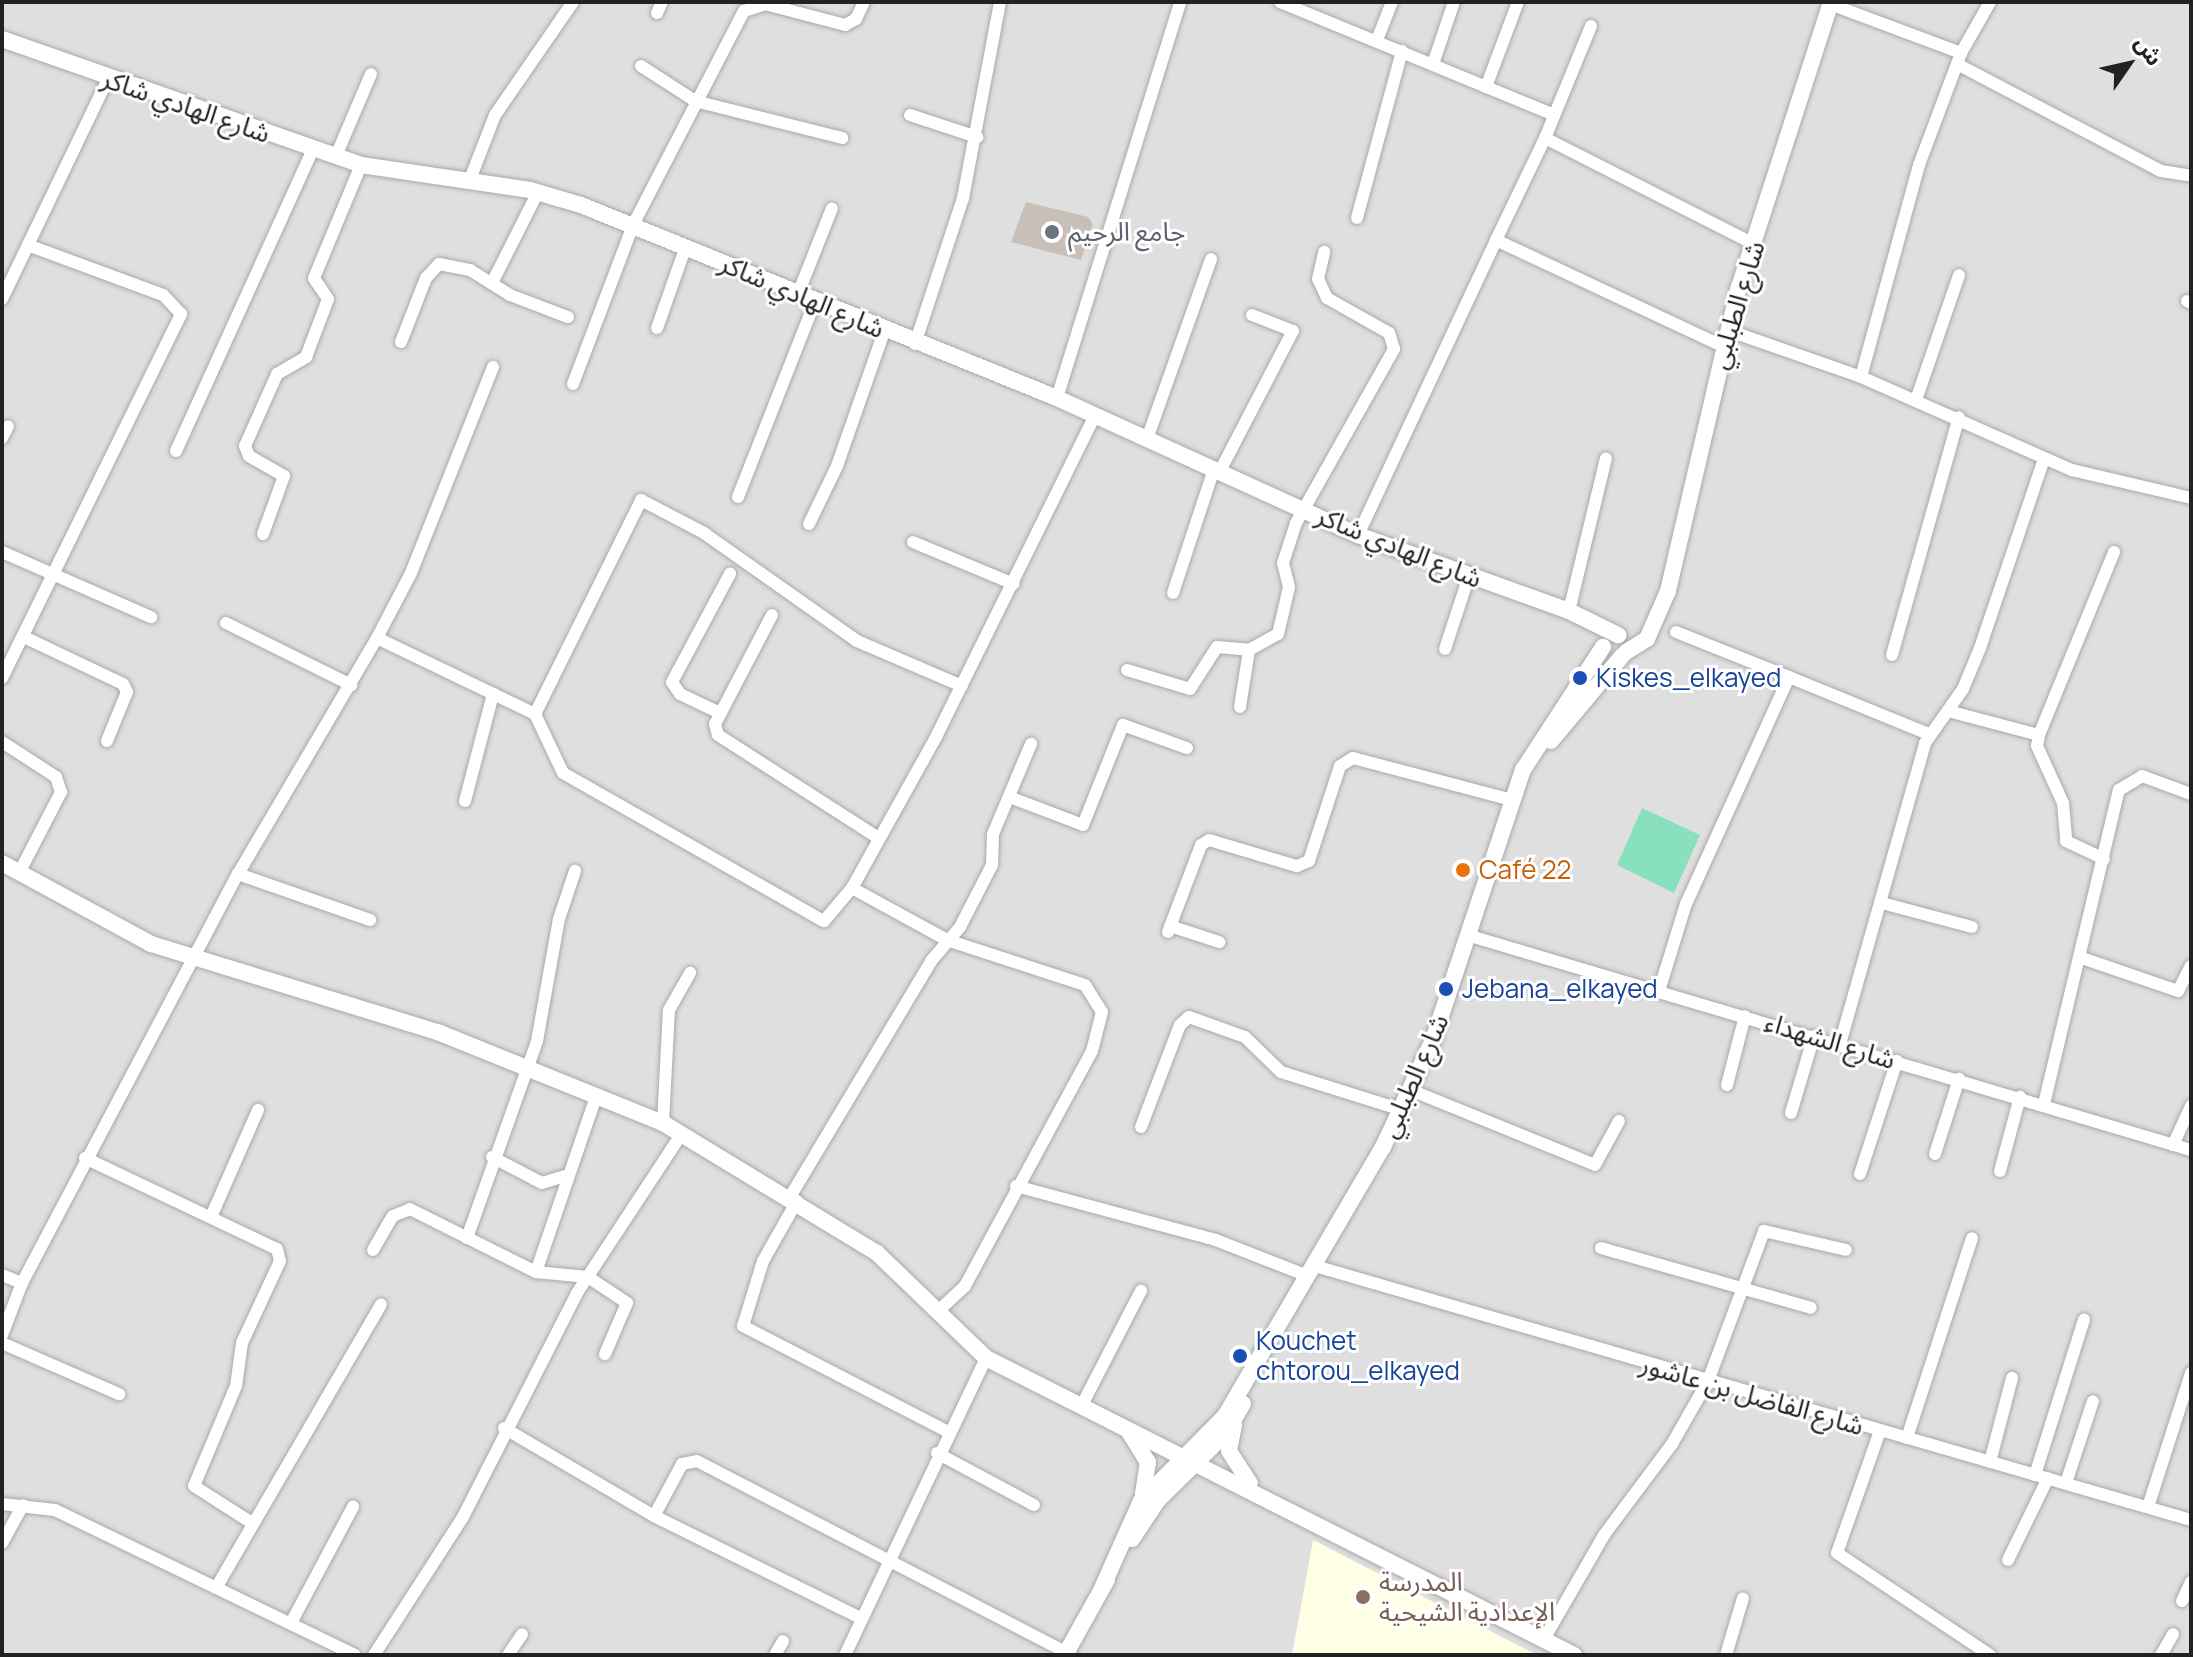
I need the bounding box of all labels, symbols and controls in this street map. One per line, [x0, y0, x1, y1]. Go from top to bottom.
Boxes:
north arrow [2089, 24, 2169, 104]
text: ش [2128, 30, 2170, 71]
street label: شارع الهادي شاكر [98, 63, 274, 149]
place label: جامع الرحيم [1068, 216, 1185, 248]
marker: جامع الرحيم [1043, 223, 1061, 241]
street label: شارع الطبلبي [1703, 237, 1771, 373]
street label: شارع الهادي شاكر [715, 247, 889, 345]
street label: شارع الهادي شاكر [1312, 500, 1486, 594]
place label: Kiskes_elkayed [1596, 662, 1781, 694]
marker: Kiskes_elkayed [1571, 669, 1589, 687]
place label: Café 22 [1479, 854, 1571, 886]
marker: Café 22 [1454, 861, 1472, 879]
place label: Jebana_elkayed [1462, 973, 1658, 1005]
marker: Jebana_elkayed [1437, 980, 1455, 998]
street label: شارع الشهداء [1761, 1006, 1899, 1076]
street label: شارع الطبلبي [1373, 1009, 1455, 1143]
place label: Kouchet chtorou_elkayed [1256, 1325, 1460, 1386]
marker: Kouchet chtorou_elkayed [1231, 1347, 1249, 1365]
street label: شارع الفاضل بن عاشور [1637, 1348, 1867, 1442]
place label: المدرسة الإعدادية الشيحية [1379, 1566, 1555, 1628]
marker: المدرسة الإعدادية الشيحية [1354, 1588, 1372, 1606]

